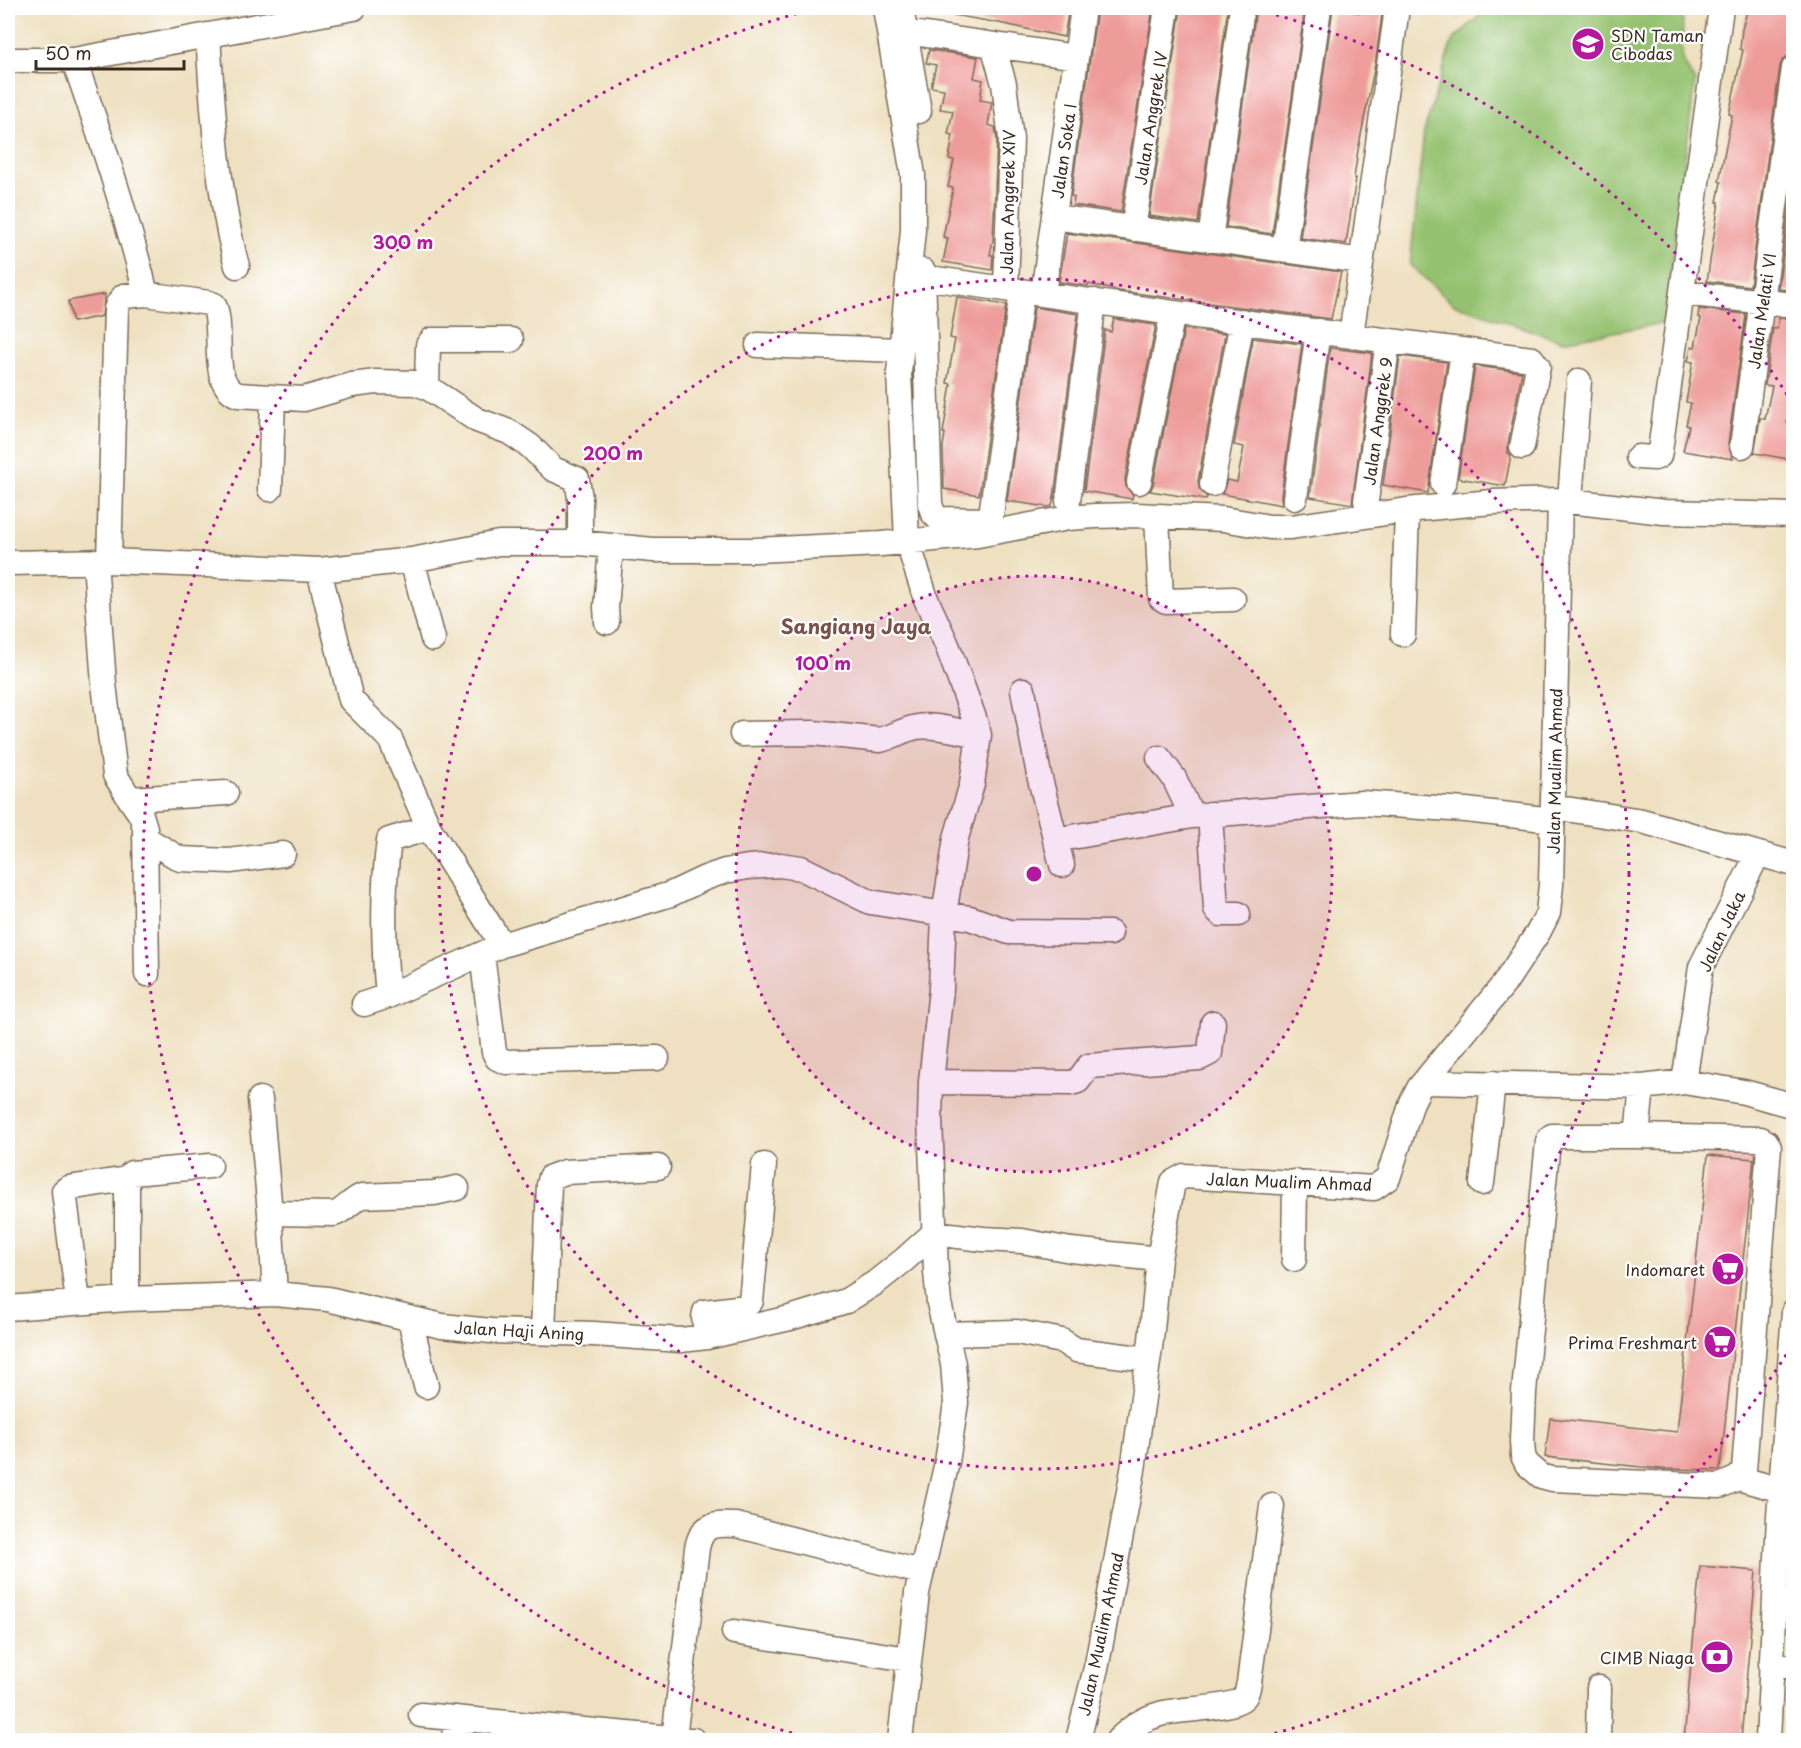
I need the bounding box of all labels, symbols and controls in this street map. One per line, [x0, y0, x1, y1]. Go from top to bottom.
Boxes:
place label: SDN Taman Cibodas [1611, 23, 1704, 65]
school or university icon: SDN Taman Cibodas [1570, 26, 1606, 62]
scale bar [36, 33, 184, 71]
text: 50 m [45, 39, 92, 66]
street label: Jalan Anggrek IV [1128, 49, 1172, 187]
street label: Jalan Soka I [1044, 102, 1082, 200]
street label: Jalan Anggrek XIV [994, 129, 1020, 275]
text: 300 m [373, 228, 433, 255]
street label: Jalan Melati VI [1741, 251, 1781, 371]
street label: Jalan Anggrek 9 [1356, 355, 1398, 487]
text: 200 m [583, 439, 643, 466]
district label: Sangiang Jaya [780, 611, 932, 641]
text: 100 m [795, 649, 851, 676]
street label: Jalan Mualim Ahmad [1541, 688, 1567, 854]
centre of rings [1024, 864, 1044, 884]
street label: Jalan Jaka [1692, 887, 1750, 975]
street label: Jalan Mualim Ahmad [1206, 1166, 1372, 1196]
supermarket icon: Indomaret [1710, 1251, 1746, 1287]
place label: Indomaret [1625, 1257, 1705, 1281]
street label: Jalan Haji Aning [453, 1315, 585, 1345]
supermarket icon: Prima Freshmart [1702, 1324, 1738, 1360]
place label: Prima Freshmart [1568, 1330, 1697, 1354]
street label: Jalan Mualim Ahmad [1071, 1550, 1129, 1718]
bank icon: CIMB Niaga [1699, 1639, 1735, 1675]
place label: CIMB Niaga [1600, 1645, 1694, 1669]

